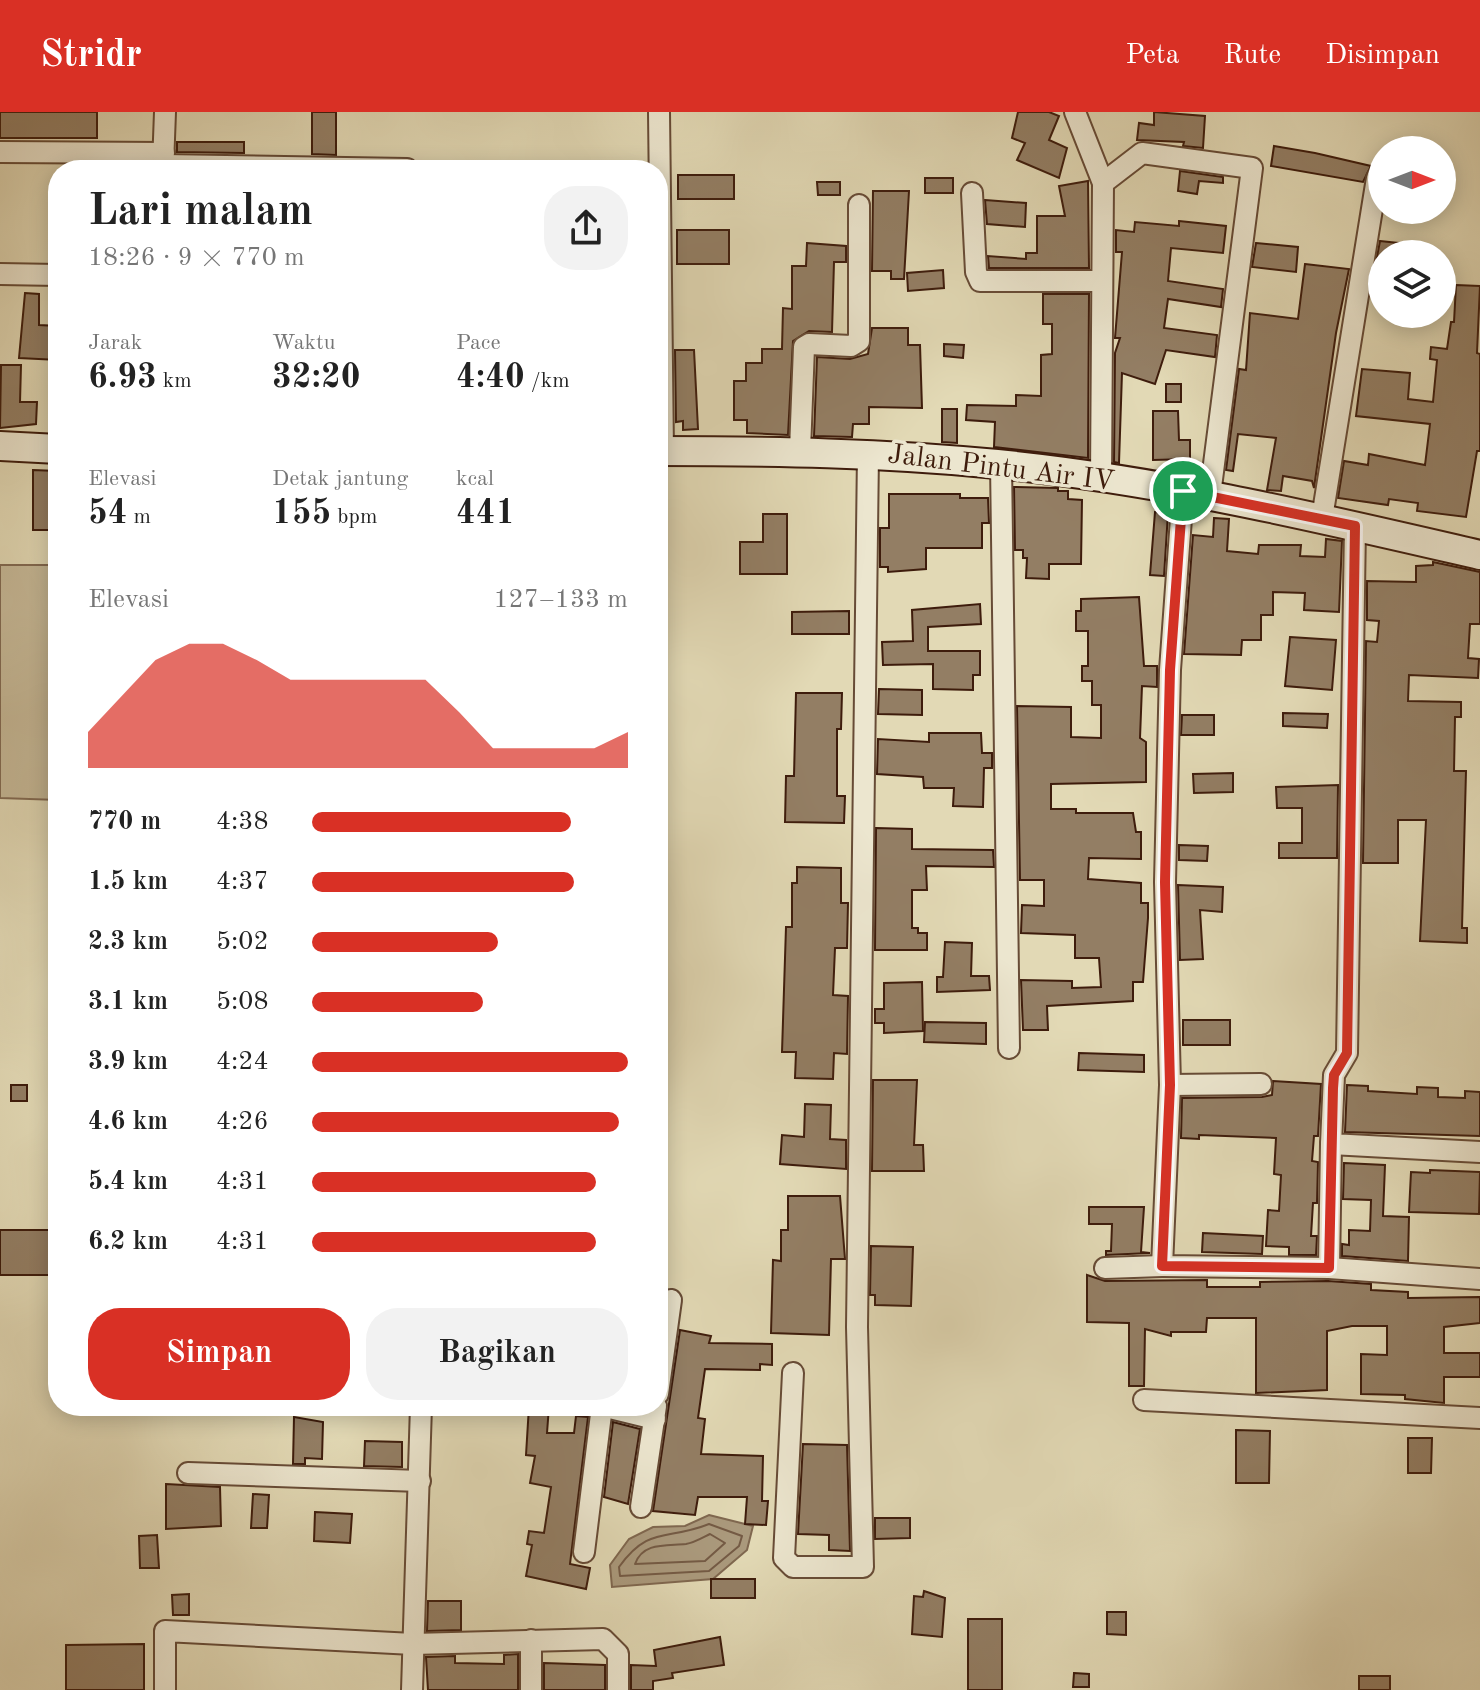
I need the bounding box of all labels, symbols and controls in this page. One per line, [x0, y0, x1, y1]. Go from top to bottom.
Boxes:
text: Stridr [40, 37, 142, 75]
text: Peta [1125, 42, 1180, 70]
text: Rute [1224, 42, 1281, 70]
text: Disimpan [1325, 42, 1440, 70]
north arrow [1368, 136, 1456, 224]
map controls [1368, 136, 1456, 328]
button: share [544, 186, 628, 270]
text: Lari malam [88, 190, 313, 234]
button: layers [1368, 240, 1456, 328]
text: 18:26 · 9 × 770 m [88, 245, 305, 271]
text: Jarak [88, 332, 142, 354]
text: Waktu [272, 332, 336, 354]
text: Pace [456, 332, 501, 354]
text: 6.93 [88, 361, 157, 395]
text: 32:20 [272, 361, 360, 395]
text: 4:40 [456, 361, 525, 395]
text: km [157, 370, 192, 392]
text: /km [525, 370, 570, 392]
street label: Jalan Pintu Air IV [886, 441, 1116, 497]
pin [1149, 457, 1217, 525]
text: Elevasi [88, 468, 157, 490]
text: Detak jantung [272, 468, 408, 490]
text: kcal [456, 468, 494, 490]
icon: arrive [1161, 469, 1205, 513]
text: 54 [88, 497, 127, 531]
text: 155 [272, 497, 331, 531]
text: 441 [456, 497, 515, 531]
text: m [127, 506, 151, 528]
text: bpm [331, 506, 377, 528]
text: Elevasi [88, 587, 169, 613]
text: 127–133 m [493, 587, 628, 613]
text: 770 m [88, 809, 161, 835]
text: 4:38 [216, 809, 269, 835]
text: 1.5 km [88, 869, 168, 895]
text: 4:37 [216, 869, 269, 895]
text: 2.3 km [88, 929, 168, 955]
text: 5:02 [216, 929, 269, 955]
text: 3.1 km [88, 989, 168, 1015]
text: 5:08 [216, 989, 269, 1015]
text: 3.9 km [88, 1049, 168, 1075]
text: 4:24 [216, 1049, 269, 1075]
text: 4.6 km [88, 1109, 168, 1135]
text: 4:26 [216, 1109, 269, 1135]
text: 5.4 km [88, 1169, 168, 1195]
text: 4:31 [216, 1169, 269, 1195]
text: 6.2 km [88, 1229, 168, 1255]
text: 4:31 [216, 1229, 269, 1255]
button: Simpan [88, 1308, 350, 1400]
button: Bagikan [366, 1308, 628, 1400]

